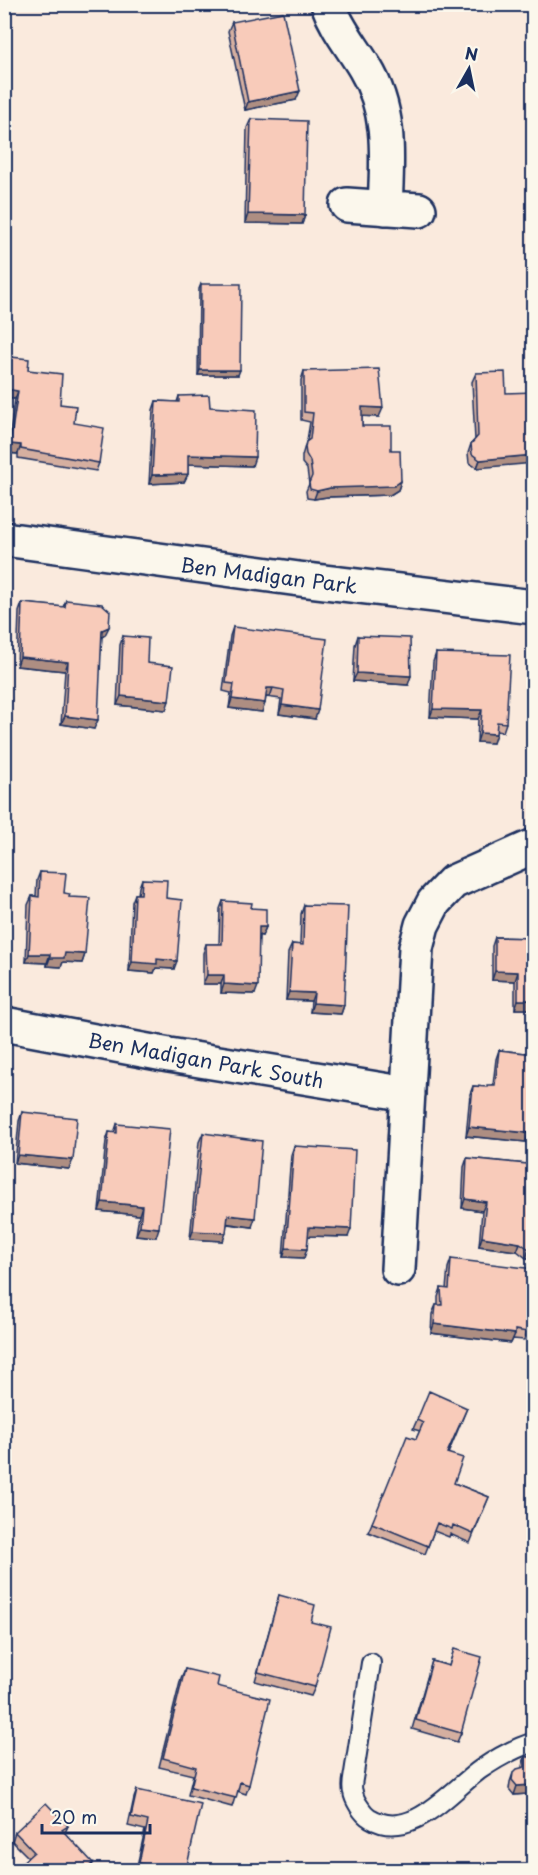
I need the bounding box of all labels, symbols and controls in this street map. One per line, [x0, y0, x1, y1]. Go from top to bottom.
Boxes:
north arrow [439, 39, 499, 99]
text: N [463, 40, 480, 66]
street label: Ben Madigan Park [179, 549, 359, 601]
street label: Ben Madigan Park South [86, 1024, 326, 1096]
scale bar [42, 1797, 150, 1835]
text: 20 m [51, 1803, 97, 1830]

